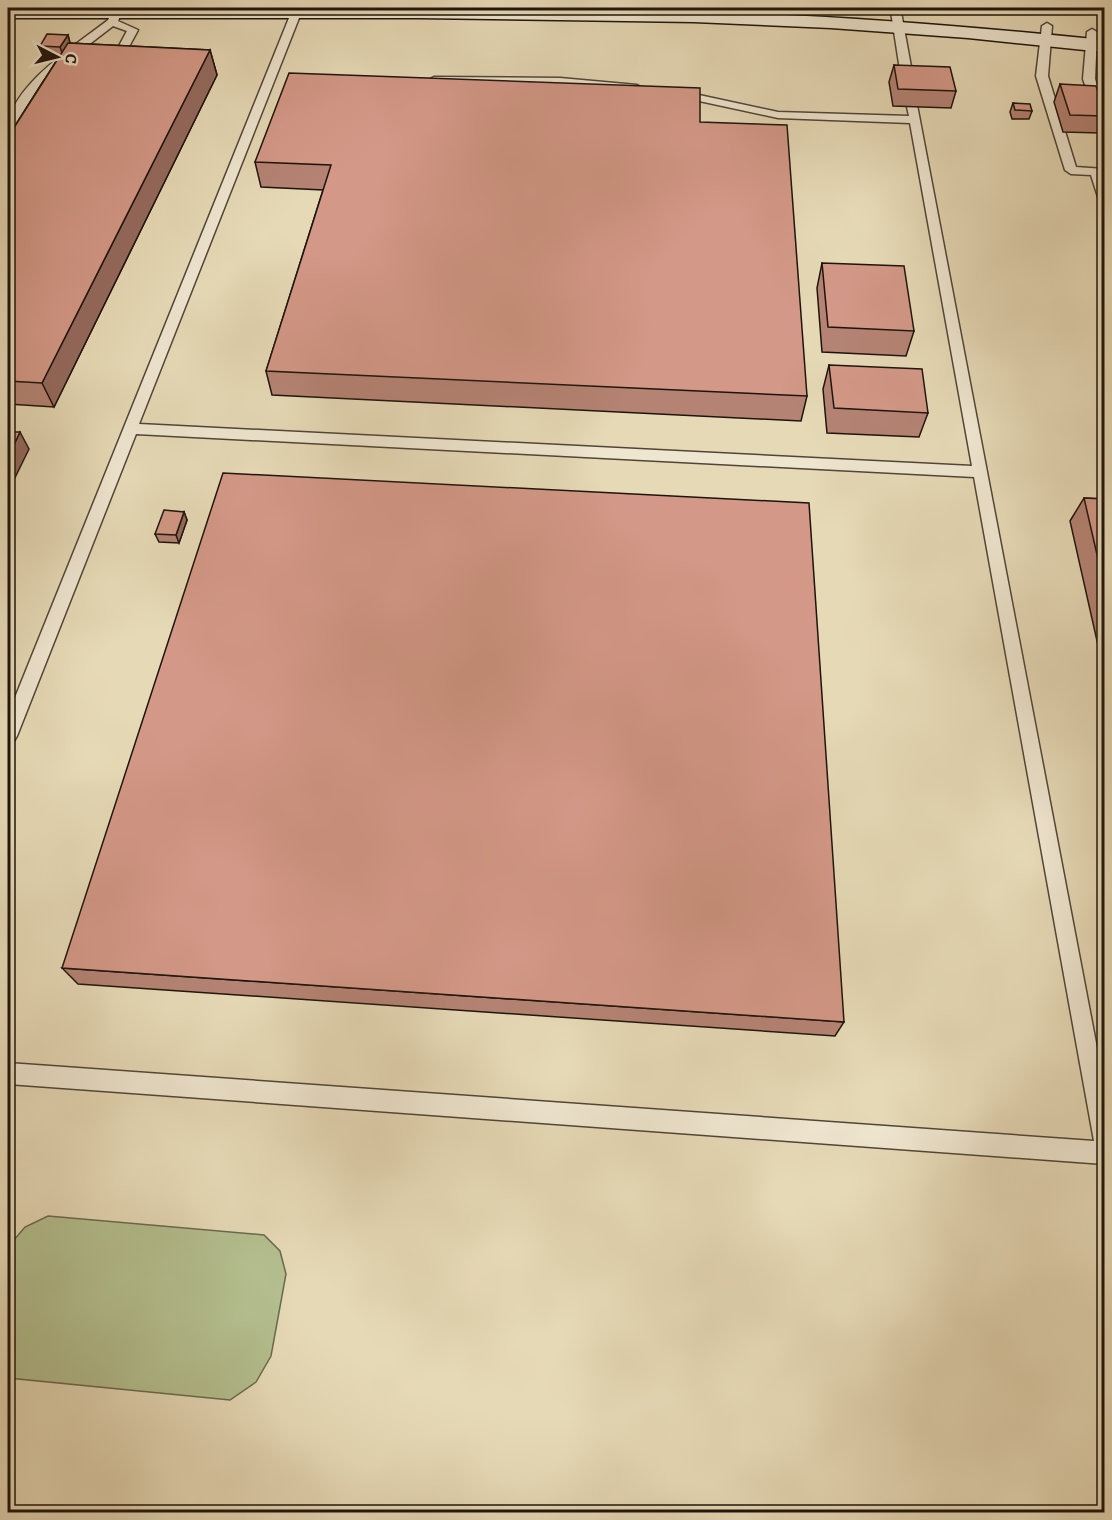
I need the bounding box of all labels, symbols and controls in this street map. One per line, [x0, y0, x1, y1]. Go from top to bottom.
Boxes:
north arrow [27, 27, 87, 87]
text: С [59, 52, 82, 65]

